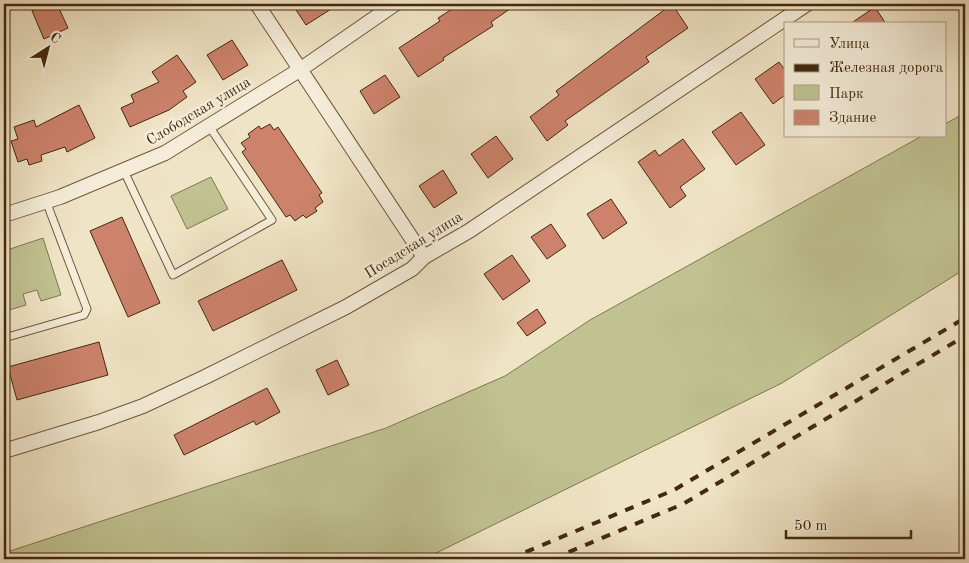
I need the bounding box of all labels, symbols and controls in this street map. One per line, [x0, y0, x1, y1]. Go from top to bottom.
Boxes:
north arrow [22, 22, 72, 72]
legend [784, 22, 946, 138]
text: С [47, 30, 63, 47]
text: Улица [829, 37, 870, 52]
text: Железная дорога [829, 61, 944, 76]
street label: Слободская улица [144, 75, 254, 149]
text: Парк [829, 87, 864, 102]
text: Здание [829, 111, 876, 126]
street label: Посадская улица [362, 210, 466, 282]
scale bar [786, 508, 912, 540]
text: 50 m [794, 519, 828, 534]

